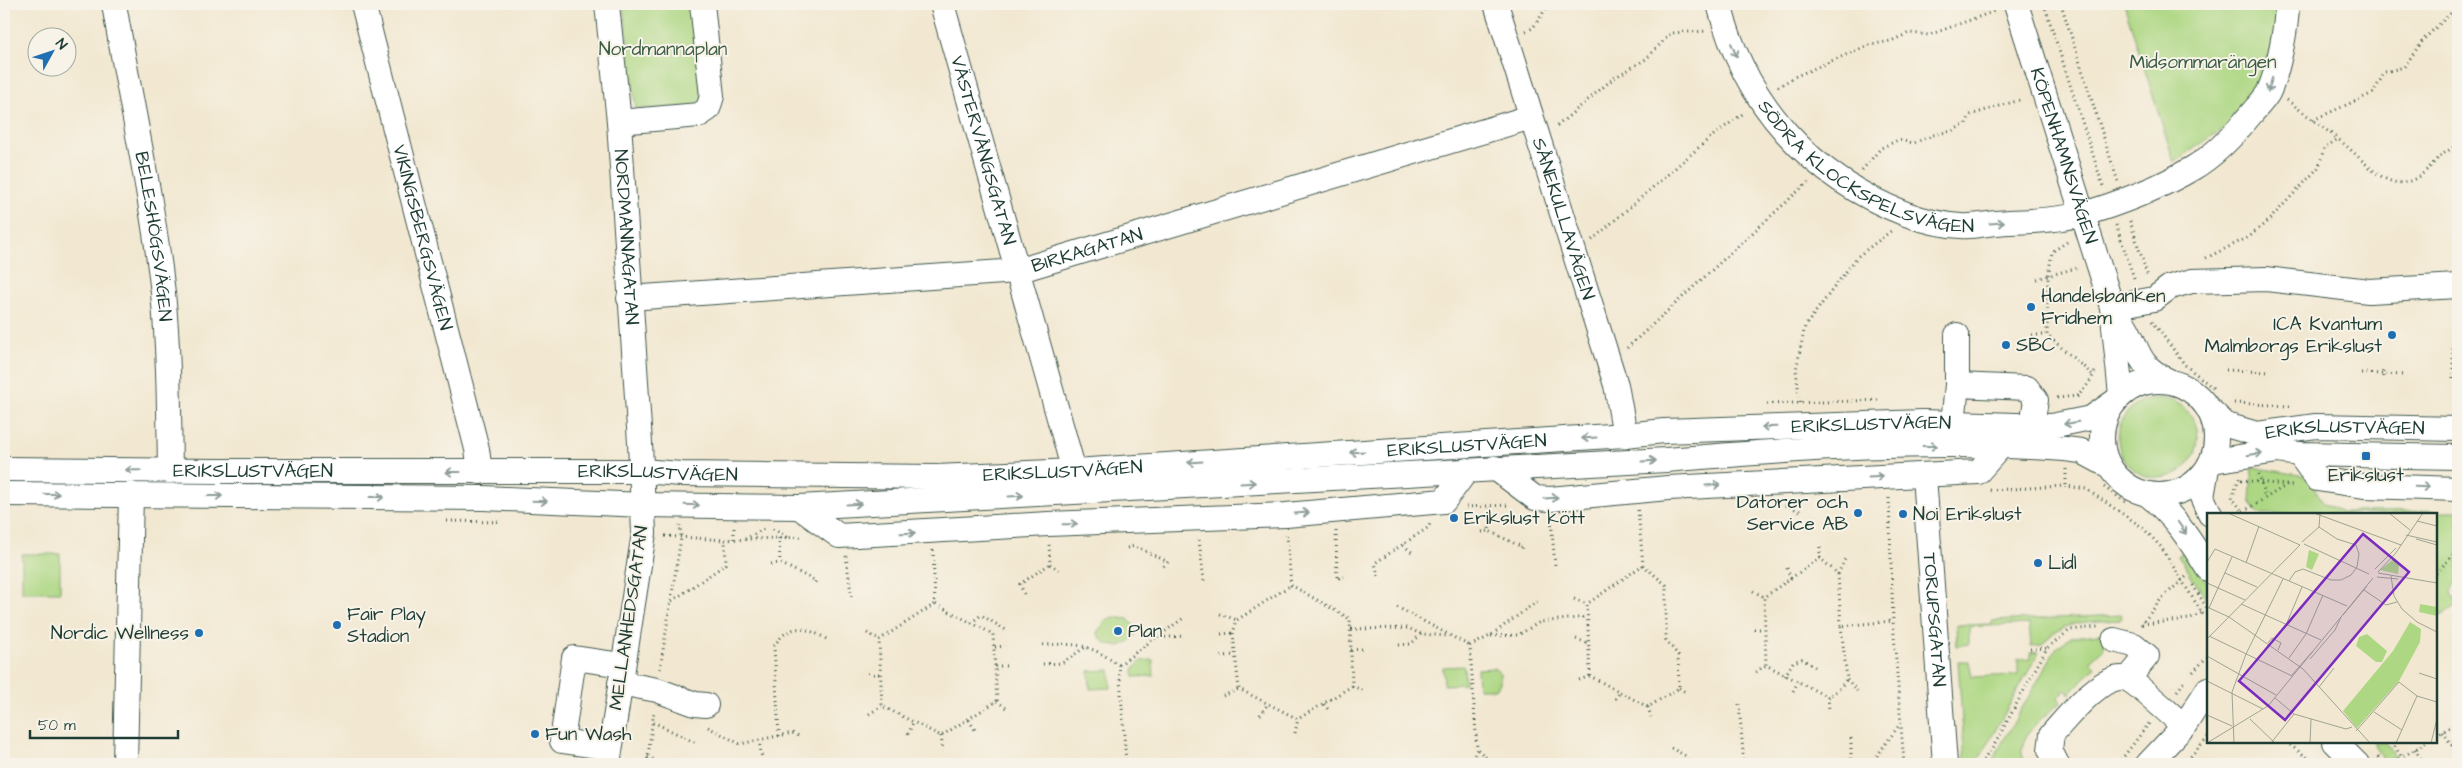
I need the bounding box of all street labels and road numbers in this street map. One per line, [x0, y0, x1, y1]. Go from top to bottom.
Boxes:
street label: VÄSTERVÅNGSGATAN [944, 52, 1023, 248]
street label: KÖPENHAMNSVÄGEN [2023, 64, 2105, 247]
street label: SÖDRA KLOCKSPELSVÄGEN [1751, 94, 1975, 240]
street label: SÅNEKULLAVÄGEN [1525, 134, 1602, 303]
street label: VIKINGSBERGSVÄGEN [386, 142, 460, 333]
street label: BELESHÖGSVÄGEN [128, 149, 179, 323]
street label: NORDMANNAGATAN [607, 149, 646, 326]
street label: BIRKAGATAN [1028, 221, 1146, 279]
street label: ERIKSLUSTVÄGEN [1791, 408, 1952, 440]
street label: ERIKSLUSTVÄGEN [2264, 413, 2425, 446]
street label: ERIKSLUSTVÄGEN [1386, 427, 1548, 464]
street label: ERIKSLUSTVÄGEN [982, 453, 1143, 488]
street label: ERIKSLUSTVÄGEN [173, 457, 333, 485]
street label: ERIKSLUSTVÄGEN [578, 458, 738, 488]
street label: MELLANHEDSGATAN [603, 524, 655, 712]
street label: TORUPSGATAN [1916, 552, 1953, 688]

